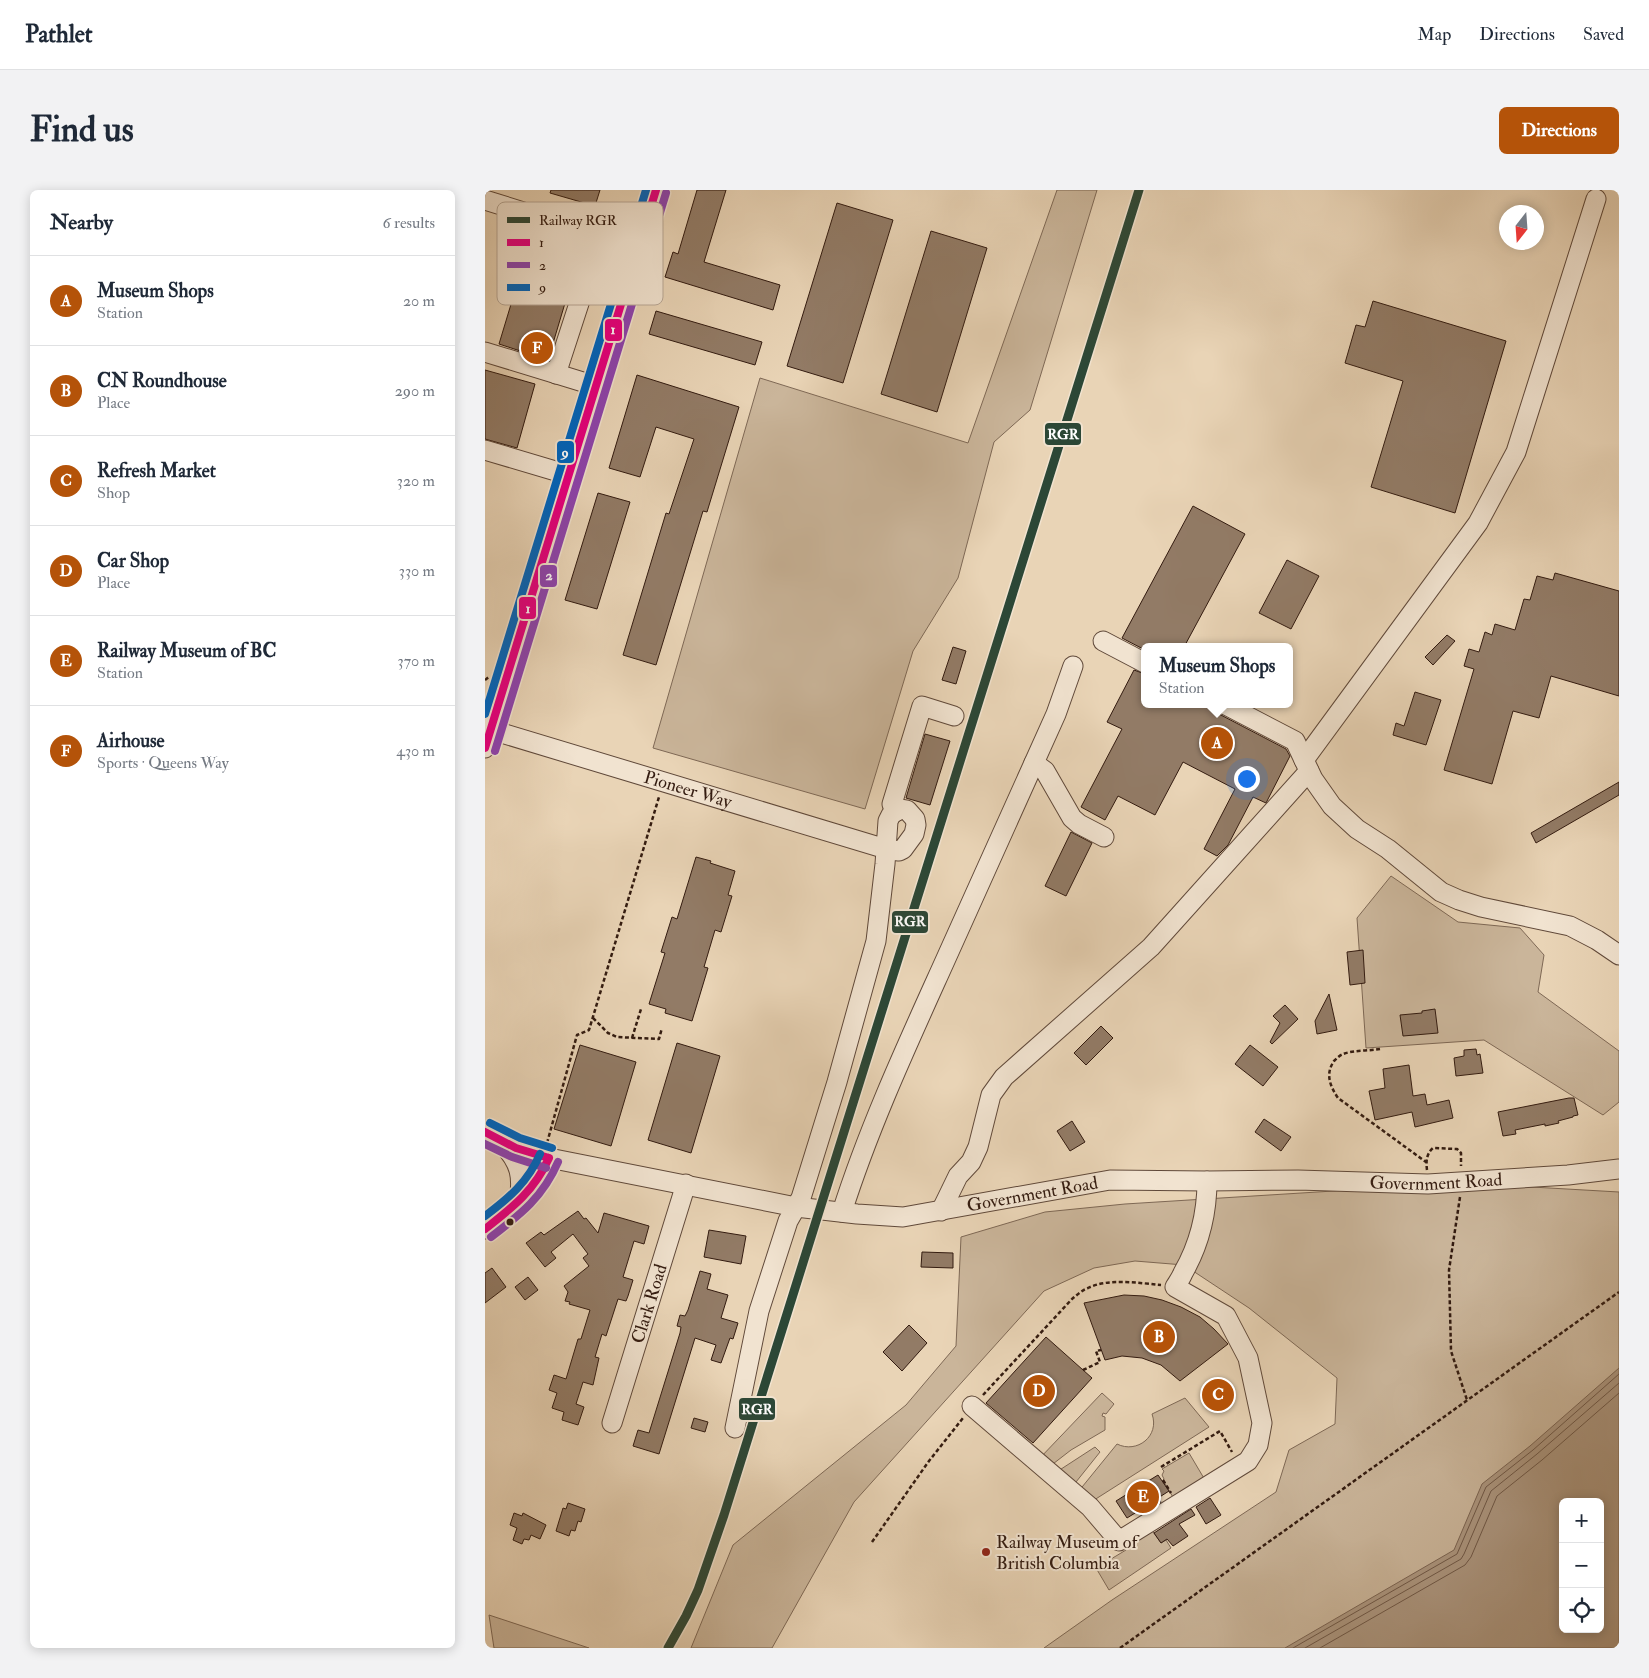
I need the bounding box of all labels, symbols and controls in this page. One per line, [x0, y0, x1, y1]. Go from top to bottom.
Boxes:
text: Pathlet [25, 19, 93, 50]
text: Map [1418, 23, 1451, 46]
text: Directions [1479, 23, 1555, 46]
text: Saved [1583, 23, 1624, 46]
button: Directions [1499, 107, 1619, 154]
text: Find us [30, 108, 134, 152]
legend [497, 202, 663, 305]
north arrow [1499, 205, 1544, 250]
text: Nearby [50, 209, 113, 236]
text: Railway RGR [539, 212, 618, 230]
text: 6 results [383, 213, 435, 233]
text: 1 [539, 234, 544, 251]
text: 2 [539, 257, 546, 274]
text: Museum Shops [97, 279, 214, 303]
text: 9 [538, 279, 546, 296]
text: A [61, 291, 71, 311]
text: 20 m [403, 291, 435, 311]
text: Station [97, 303, 143, 323]
line badge: 1 [604, 318, 623, 342]
text: 1 [611, 321, 616, 338]
pin: F [521, 329, 553, 367]
text: CN Roundhouse [97, 369, 227, 393]
text: B [61, 381, 71, 401]
text: 290 m [395, 381, 435, 401]
text: Place [97, 393, 130, 413]
line badge: RGR [1044, 422, 1082, 446]
text: RGR [1047, 426, 1080, 443]
line badge: 9 [556, 440, 575, 464]
text: 9 [559, 444, 569, 461]
text: Refresh Market [97, 459, 216, 483]
text: C [60, 471, 72, 491]
text: 320 m [397, 471, 435, 491]
text: Shop [97, 483, 130, 503]
text: Car Shop [97, 549, 169, 573]
text: D [59, 561, 73, 581]
text: 330 m [399, 561, 435, 581]
line badge: 2 [539, 564, 558, 588]
text: 2 [545, 567, 553, 584]
text: Place [97, 573, 130, 593]
line badge: 1 [518, 596, 537, 620]
text: 1 [526, 600, 531, 617]
text: Railway Museum of BC [97, 639, 276, 663]
popup [1141, 643, 1293, 708]
text: E [60, 651, 72, 671]
text: 370 m [398, 651, 435, 671]
text: Museum Shops [1159, 654, 1275, 678]
text: Station [97, 663, 143, 683]
text: Station [1159, 678, 1205, 698]
pin: A [1201, 724, 1233, 762]
text: Airhouse [97, 729, 165, 753]
text: F [61, 741, 71, 761]
text: 430 m [396, 741, 435, 761]
text: Sports · Queens Way [97, 753, 229, 773]
street label: Pioneer Way [641, 765, 736, 814]
your location [1234, 766, 1260, 792]
line badge: RGR [891, 910, 929, 934]
text: RGR [894, 913, 927, 930]
street label: Government Road [1369, 1168, 1503, 1196]
street label: Government Road [965, 1171, 1100, 1217]
unlabelled marker [505, 1217, 515, 1227]
street label: Clark Road [626, 1261, 672, 1346]
pin: B [1143, 1318, 1175, 1356]
pin: D [1023, 1372, 1055, 1410]
pin: C [1202, 1376, 1234, 1414]
line badge: RGR [738, 1397, 776, 1421]
text: RGR [741, 1401, 774, 1418]
pin: E [1127, 1478, 1159, 1516]
map controls [1559, 1498, 1604, 1633]
button: + [1559, 1498, 1604, 1543]
place label: Railway Museum of British Columbia [996, 1531, 1140, 1575]
button: − [1559, 1543, 1604, 1588]
marker: Railway Museum of British Columbia [980, 1546, 992, 1558]
button: locate [1559, 1588, 1604, 1633]

